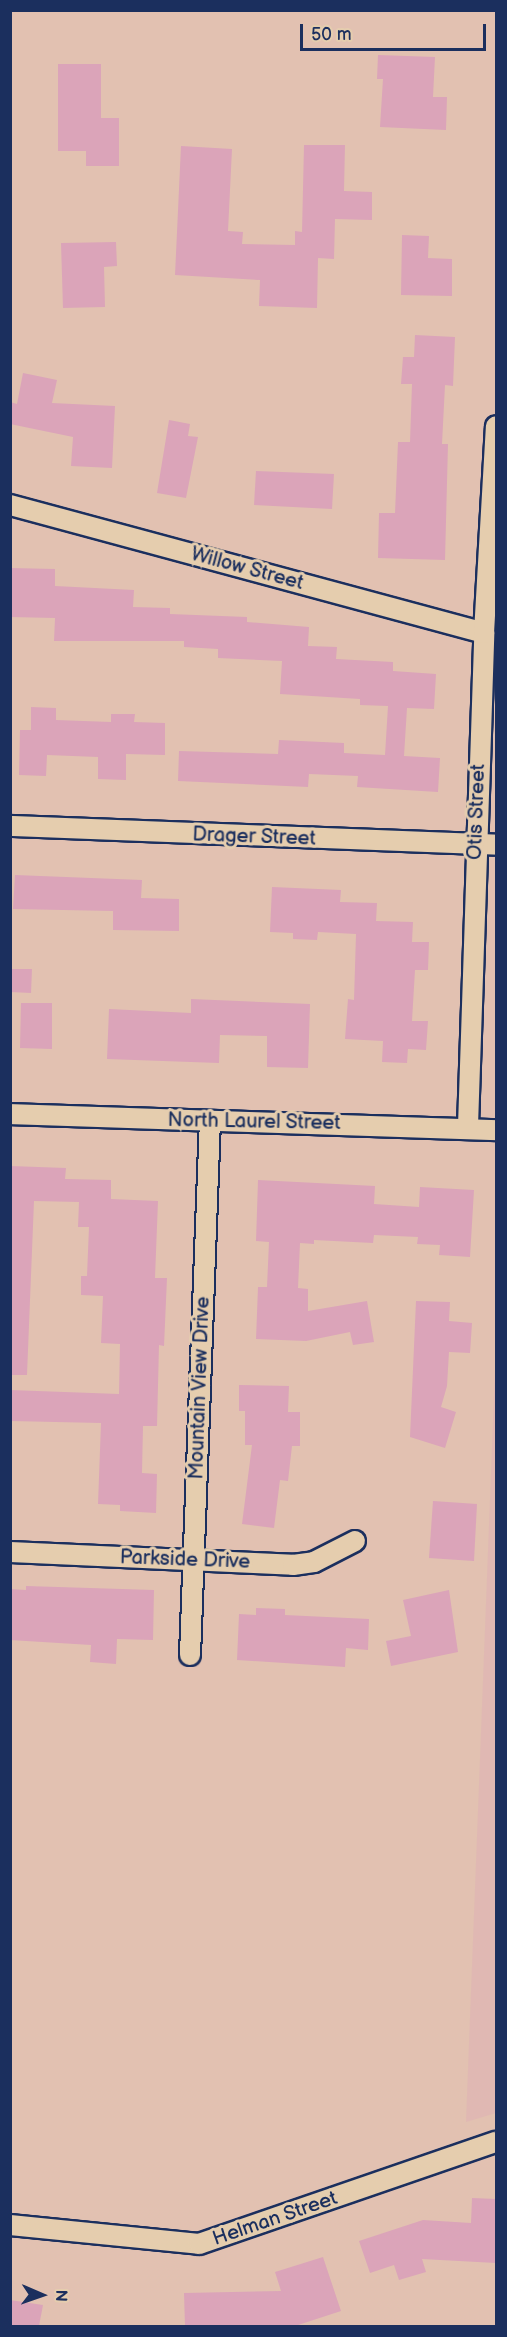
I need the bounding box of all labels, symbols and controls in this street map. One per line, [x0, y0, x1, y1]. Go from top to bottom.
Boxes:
scale bar [303, 12, 489, 50]
text: 50 m [311, 24, 352, 45]
street label: Willow Street [188, 542, 306, 596]
street label: Otis Street [463, 763, 491, 861]
street label: Drager Street [192, 823, 316, 851]
street label: North Laurel Street [167, 1108, 341, 1136]
street label: Mountain View Drive [185, 1296, 215, 1480]
street label: Parkside Drive [119, 1546, 251, 1574]
street label: Helman Street [209, 2186, 341, 2252]
north arrow [12, 2265, 72, 2325]
text: N [51, 2289, 70, 2302]

